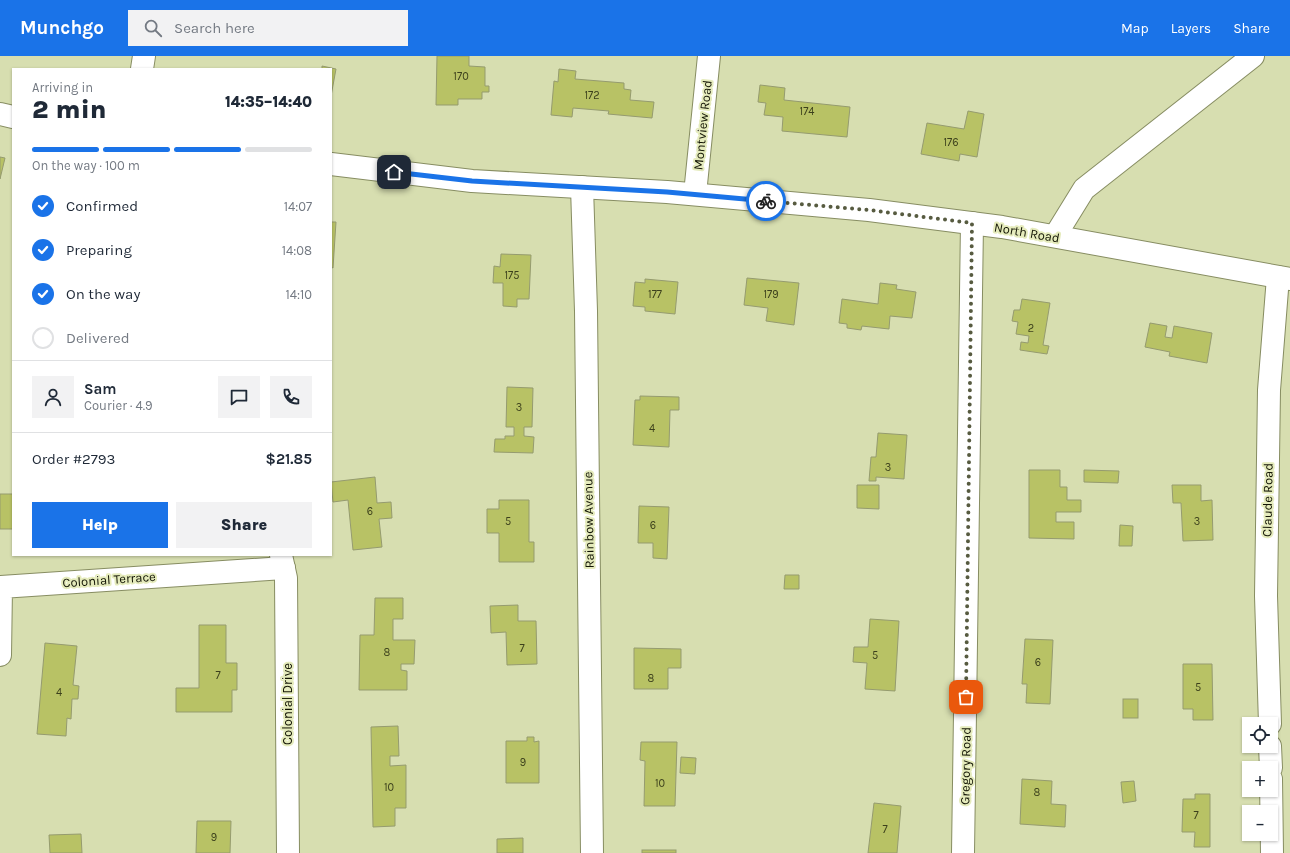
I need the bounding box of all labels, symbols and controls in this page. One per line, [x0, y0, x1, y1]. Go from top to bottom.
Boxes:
search box [128, 10, 408, 46]
text: Munchgo [20, 17, 104, 39]
icon: search [142, 17, 164, 39]
text: Search here [174, 19, 255, 37]
text: Map [1121, 20, 1149, 37]
text: Layers [1171, 20, 1211, 37]
text: Share [1233, 20, 1270, 37]
house number: 170 [453, 70, 469, 83]
street label: Montview Road [690, 79, 715, 171]
text: Arriving in [32, 80, 93, 95]
house number: 172 [584, 89, 600, 102]
text: 14:35–14:40 [225, 93, 312, 111]
text: 2 min [32, 94, 107, 125]
house number: 174 [800, 105, 814, 118]
house number: 176 [943, 136, 959, 149]
pin [377, 155, 411, 189]
text: On the way · 100 m [32, 158, 140, 173]
icon: home [383, 161, 405, 183]
courier [746, 181, 786, 221]
icon: bike [755, 190, 777, 212]
icon: check [32, 195, 54, 217]
text: Confirmed [66, 197, 138, 215]
text: 14:07 [284, 199, 312, 214]
street label: North Road [993, 219, 1061, 246]
icon: check [32, 239, 54, 261]
text: Preparing [66, 241, 132, 259]
text: 14:08 [282, 243, 312, 258]
house number: 175 [504, 269, 520, 282]
icon: check [32, 283, 54, 305]
text: On the way [66, 285, 140, 303]
text: 14:10 [285, 287, 312, 302]
house number: 177 [648, 288, 662, 301]
house number: 179 [763, 288, 779, 301]
house number: 2 [1028, 322, 1034, 335]
text: Delivered [66, 329, 130, 347]
button: person [32, 376, 74, 418]
button: chat [218, 376, 260, 418]
button: phone [270, 376, 312, 418]
text: Sam [84, 380, 117, 398]
text: Courier · 4.9 [84, 398, 153, 413]
house number: 3 [516, 401, 522, 414]
house number: 4 [649, 422, 655, 435]
text: Order #2793 [32, 450, 115, 468]
text: $21.85 [266, 450, 312, 468]
house number: 3 [885, 461, 891, 474]
street label: Claude Road [1259, 463, 1276, 537]
street label: Rainbow Avenue [580, 471, 597, 569]
button: Help [32, 502, 168, 548]
button: Share [176, 502, 312, 548]
house number: 6 [367, 505, 373, 518]
house number: 5 [505, 515, 511, 528]
house number: 3 [1194, 515, 1200, 528]
house number: 6 [650, 519, 656, 532]
street label: Colonial Terrace [62, 569, 157, 590]
house number: 7 [519, 642, 525, 655]
house number: 8 [384, 646, 391, 659]
house number: 5 [872, 649, 878, 662]
house number: 6 [1035, 656, 1041, 669]
street label: Colonial Drive [280, 663, 295, 745]
house number: 7 [215, 669, 221, 682]
house number: 8 [648, 672, 655, 685]
pin [949, 680, 983, 714]
house number: 5 [1195, 681, 1201, 694]
house number: 4 [56, 686, 62, 699]
icon: bag [955, 686, 977, 708]
map controls [1242, 717, 1278, 841]
button: locate [1242, 717, 1278, 753]
street label: Gregory Road [957, 727, 974, 805]
house number: 9 [520, 756, 526, 769]
button: + [1242, 761, 1278, 797]
house number: 10 [655, 777, 665, 790]
house number: 10 [384, 781, 394, 794]
house number: 8 [1034, 786, 1041, 799]
button: − [1242, 805, 1278, 841]
house number: 7 [1193, 809, 1199, 822]
house number: 7 [882, 823, 888, 836]
house number: 9 [211, 831, 217, 844]

